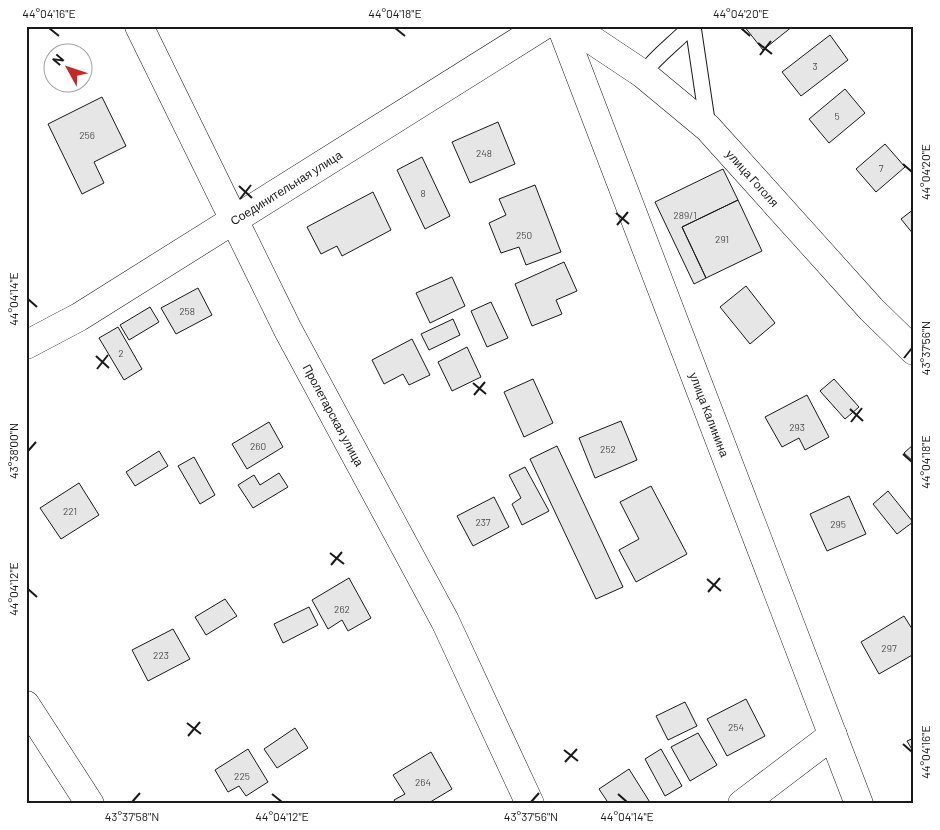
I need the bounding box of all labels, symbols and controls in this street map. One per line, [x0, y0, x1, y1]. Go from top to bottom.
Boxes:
text: 44°04'16"E [22, 6, 76, 20]
text: 44°04'18"E [368, 6, 422, 20]
text: 44°04'20"E [713, 6, 769, 20]
north arrow [42, 42, 92, 92]
text: N [48, 50, 67, 68]
house number: 3 [812, 60, 818, 72]
house number: 5 [834, 110, 840, 122]
house number: 256 [79, 129, 95, 141]
text: 44°04'20"E [918, 144, 932, 200]
street label: улица Гоголя [723, 146, 782, 209]
street label: Соединительная улица [227, 147, 344, 228]
house number: 248 [476, 147, 492, 159]
house number: 7 [879, 162, 884, 174]
house number: 8 [420, 187, 426, 199]
house number: 289/1 [673, 209, 697, 221]
house number: 250 [516, 229, 532, 241]
house number: 291 [715, 233, 729, 245]
text: 44°04'14"E [6, 272, 20, 326]
house number: 258 [179, 305, 195, 317]
text: 43°37'56"N [918, 321, 932, 375]
house number: 2 [118, 347, 124, 359]
street label: Пролетарская улица [301, 361, 367, 469]
street label: улица Калинина [686, 370, 732, 459]
house number: 293 [789, 421, 805, 433]
text: 43°38'00"N [6, 423, 20, 479]
text: 44°04'18"E [918, 435, 932, 489]
house number: 260 [250, 440, 266, 452]
house number: 252 [600, 443, 616, 455]
house number: 221 [63, 505, 77, 517]
house number: 237 [475, 516, 491, 528]
house number: 295 [830, 518, 846, 530]
text: 44°04'12"E [6, 562, 20, 616]
house number: 262 [334, 603, 350, 615]
house number: 297 [881, 642, 897, 654]
house number: 223 [153, 649, 169, 661]
house number: 254 [728, 721, 744, 733]
text: 44°04'16"E [918, 725, 932, 779]
house number: 225 [234, 770, 250, 782]
house number: 264 [415, 776, 431, 788]
text: 43°37'58"N [105, 809, 159, 823]
text: 44°04'12"E [255, 809, 309, 823]
text: 43°37'56"N [504, 809, 558, 823]
text: 44°04'14"E [600, 809, 654, 823]

